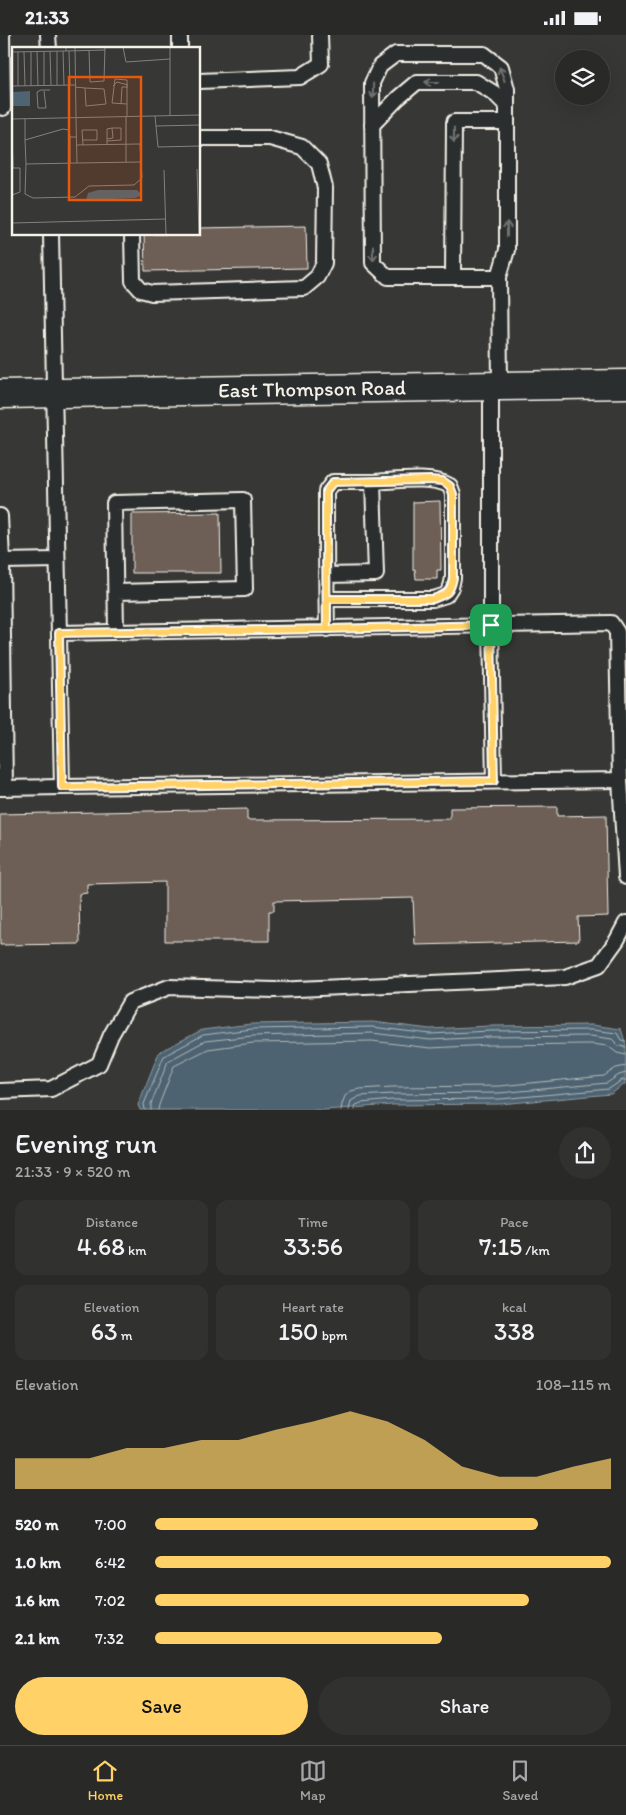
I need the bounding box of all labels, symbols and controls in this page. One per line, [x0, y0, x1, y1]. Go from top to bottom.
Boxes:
text: 21:33 [25, 6, 69, 29]
inset map [12, 47, 200, 235]
map controls [555, 50, 610, 105]
button: layers [555, 50, 610, 105]
one-way arrow [497, 67, 506, 82]
one-way arrow [424, 77, 440, 87]
one-way arrow [368, 83, 377, 99]
one-way arrow [449, 126, 459, 142]
one-way arrow [502, 222, 512, 238]
one-way arrow [368, 245, 378, 261]
street label: East Thompson Road [218, 375, 406, 403]
pin [470, 604, 512, 646]
icon: arrive [477, 611, 505, 639]
text: Evening run [15, 1126, 157, 1160]
button: share [559, 1127, 611, 1179]
text: 21:33 · 9 × 520 m [15, 1162, 130, 1181]
text: Distance [85, 1214, 138, 1231]
text: Time [298, 1214, 328, 1231]
text: Pace [500, 1214, 528, 1231]
text: 4.68 [77, 1231, 125, 1261]
text: 33:56 [283, 1231, 343, 1261]
text: 7:15 [479, 1231, 522, 1261]
text: km [125, 1242, 147, 1259]
text: /km [522, 1242, 550, 1259]
text: Elevation [84, 1299, 139, 1316]
text: Heart rate [282, 1299, 344, 1316]
text: kcal [502, 1299, 527, 1316]
text: 63 [91, 1316, 118, 1346]
text: 150 [278, 1316, 319, 1346]
text: 338 [494, 1316, 535, 1346]
text: m [118, 1327, 133, 1344]
text: bpm [319, 1327, 348, 1344]
text: Elevation [15, 1375, 79, 1394]
text: 108–115 m [536, 1375, 611, 1394]
text: 520 m [15, 1515, 59, 1534]
text: 7:00 [95, 1515, 127, 1534]
text: 1.0 km [15, 1553, 61, 1572]
text: 6:42 [95, 1553, 125, 1572]
text: 1.6 km [15, 1591, 60, 1610]
text: 7:02 [95, 1591, 125, 1610]
text: 2.1 km [15, 1629, 60, 1648]
text: 7:32 [95, 1629, 124, 1648]
button: Save [15, 1677, 308, 1735]
button: Share [318, 1677, 611, 1735]
tab: Home [88, 1757, 123, 1804]
tab: Map [299, 1757, 327, 1804]
tab: Saved [502, 1757, 538, 1804]

